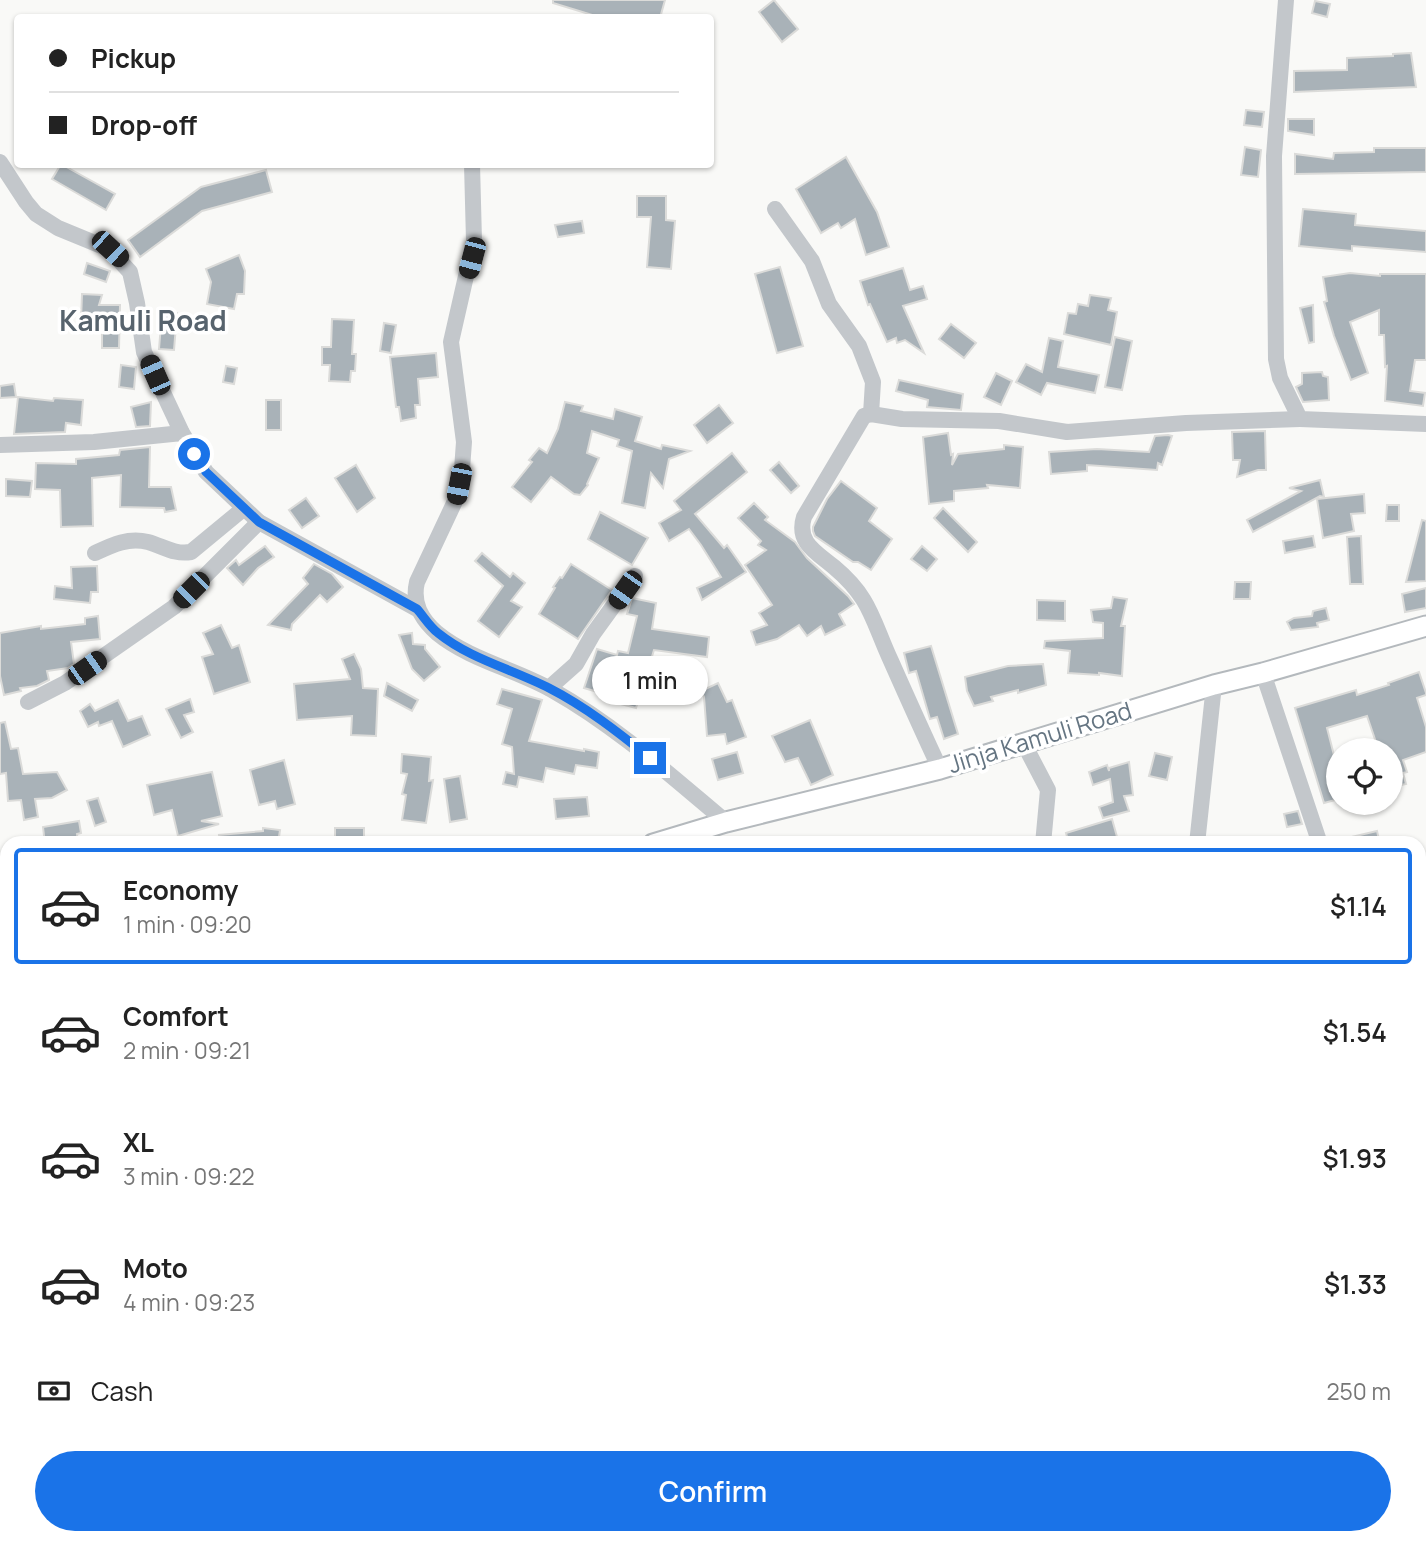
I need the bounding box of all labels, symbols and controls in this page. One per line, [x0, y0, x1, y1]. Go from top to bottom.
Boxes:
text: Pickup [91, 40, 176, 76]
text: Drop-off [91, 107, 197, 143]
car [88, 227, 133, 271]
car [457, 235, 488, 281]
district label: Kamuli Road [59, 301, 227, 339]
car [137, 352, 174, 398]
route start [178, 438, 210, 470]
car [445, 461, 474, 507]
car [605, 567, 646, 613]
car [169, 568, 214, 612]
car [64, 647, 111, 689]
callout: 1 min [592, 656, 708, 706]
text: 1 min [623, 664, 677, 696]
street label: Jinja Kamuli Road [944, 693, 1135, 780]
map controls [1326, 738, 1403, 815]
button: locate [1326, 738, 1403, 815]
route end [634, 742, 666, 774]
text: Economy [123, 872, 238, 908]
icon: car [39, 875, 102, 938]
text: $1.14 [1330, 888, 1387, 924]
text: 1 min · 09:20 [123, 908, 252, 940]
text: Comfort [123, 998, 229, 1034]
icon: car [39, 1001, 102, 1064]
text: $1.54 [1323, 1014, 1387, 1050]
text: 2 min · 09:21 [123, 1034, 251, 1066]
text: XL [123, 1124, 154, 1160]
icon: car [39, 1127, 102, 1190]
text: $1.93 [1323, 1140, 1387, 1176]
text: 3 min · 09:22 [123, 1160, 255, 1192]
text: Moto [123, 1250, 188, 1286]
icon: car [39, 1253, 102, 1316]
text: $1.33 [1324, 1266, 1387, 1302]
text: 4 min · 09:23 [123, 1286, 255, 1318]
icon: cash [35, 1372, 73, 1410]
text: Cash [91, 1373, 153, 1409]
text: 250 m [1326, 1375, 1391, 1407]
button: Confirm [35, 1451, 1391, 1531]

